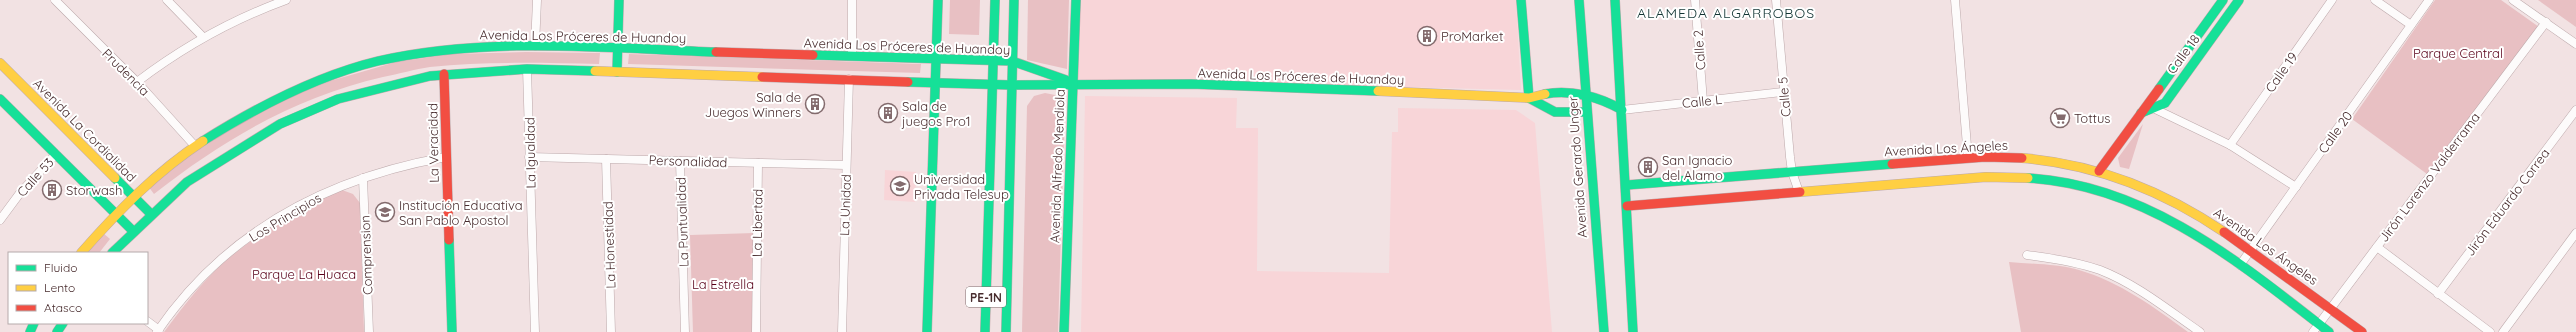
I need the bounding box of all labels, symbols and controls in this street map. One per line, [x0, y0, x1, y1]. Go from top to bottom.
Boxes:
district label: ALAMEDA ALGARROBOS [1637, 4, 1815, 22]
building icon: ProMarket [1416, 25, 1438, 47]
street label: Avenida Los Próceres de Huandoy [480, 26, 686, 46]
place label: ProMarket [1441, 28, 1503, 44]
street label: Calle 2 [1690, 29, 1708, 71]
street label: Calle 18 [2163, 31, 2203, 77]
street label: Avenida Los Próceres de Huandoy [803, 34, 1011, 58]
street label: Prudencia [99, 45, 153, 99]
park label: Parque Central [2413, 45, 2503, 61]
street label: Calle 19 [2261, 49, 2301, 95]
street label: Avenida Los Próceres de Huandoy [1197, 64, 1405, 88]
street label: Avenida La Cordialidad [30, 75, 140, 185]
street label: Calle 5 [1774, 76, 1794, 118]
place label: Sala de Juegos Winners [705, 89, 801, 120]
street label: Avenida Alfredo Mendiola [1046, 89, 1068, 243]
street label: Calle L [1681, 91, 1723, 111]
building icon: Sala de Juegos Winners [804, 93, 826, 115]
street label: Avenida Gerardo Unger [1564, 96, 1590, 238]
place label: Sala de juegos Pro1 [901, 98, 971, 129]
building icon: Sala de juegos Pro1 [877, 102, 899, 124]
street label: La Veracidad [424, 103, 442, 183]
supermarket icon: Tottus [2049, 107, 2071, 129]
street label: Calle 20 [2314, 108, 2356, 156]
street label: Jirón Lorenzo Valderrama [2375, 109, 2483, 245]
place label: Tottus [2074, 110, 2110, 126]
street label: La Igualdad [521, 117, 539, 189]
street label: Avenida Los Ángeles [1884, 137, 2008, 159]
street label: Jirón Eduardo Correa [2461, 145, 2553, 259]
street label: Personalidad [648, 152, 728, 170]
place label: San Ignacio del Alamo [1662, 152, 1733, 183]
street label: Calle 53 [13, 154, 57, 200]
building icon: San Ignacio del Alamo [1637, 156, 1659, 178]
place label: Universidad Privada Telesup [914, 171, 1009, 202]
street label: La Unidad [836, 174, 854, 236]
school or university icon: Universidad Privada Telesup [889, 175, 911, 197]
street label: La Puntualidad [672, 177, 692, 267]
building icon: Storwash [41, 179, 63, 201]
place label: Storwash [66, 182, 122, 198]
street label: Los Principios [246, 189, 324, 245]
street label: La Libertad [748, 189, 766, 257]
place label: Institución Educativa San Pablo Apostol [399, 197, 523, 228]
school or university icon: Institución Educativa San Pablo Apostol [374, 201, 396, 223]
street label: La Honestidad [599, 201, 619, 289]
street label: Avenida Los Ángeles [2211, 204, 2321, 288]
street label: Comprension [357, 215, 375, 295]
legend [8, 252, 148, 324]
text: Fluido [44, 260, 77, 275]
park label: Parque La Huaca [252, 266, 356, 282]
park label: La Estrella [692, 276, 754, 292]
text: Lento [44, 280, 75, 295]
road number: PE-1N [966, 287, 1006, 307]
text: Atasco [44, 300, 82, 315]

